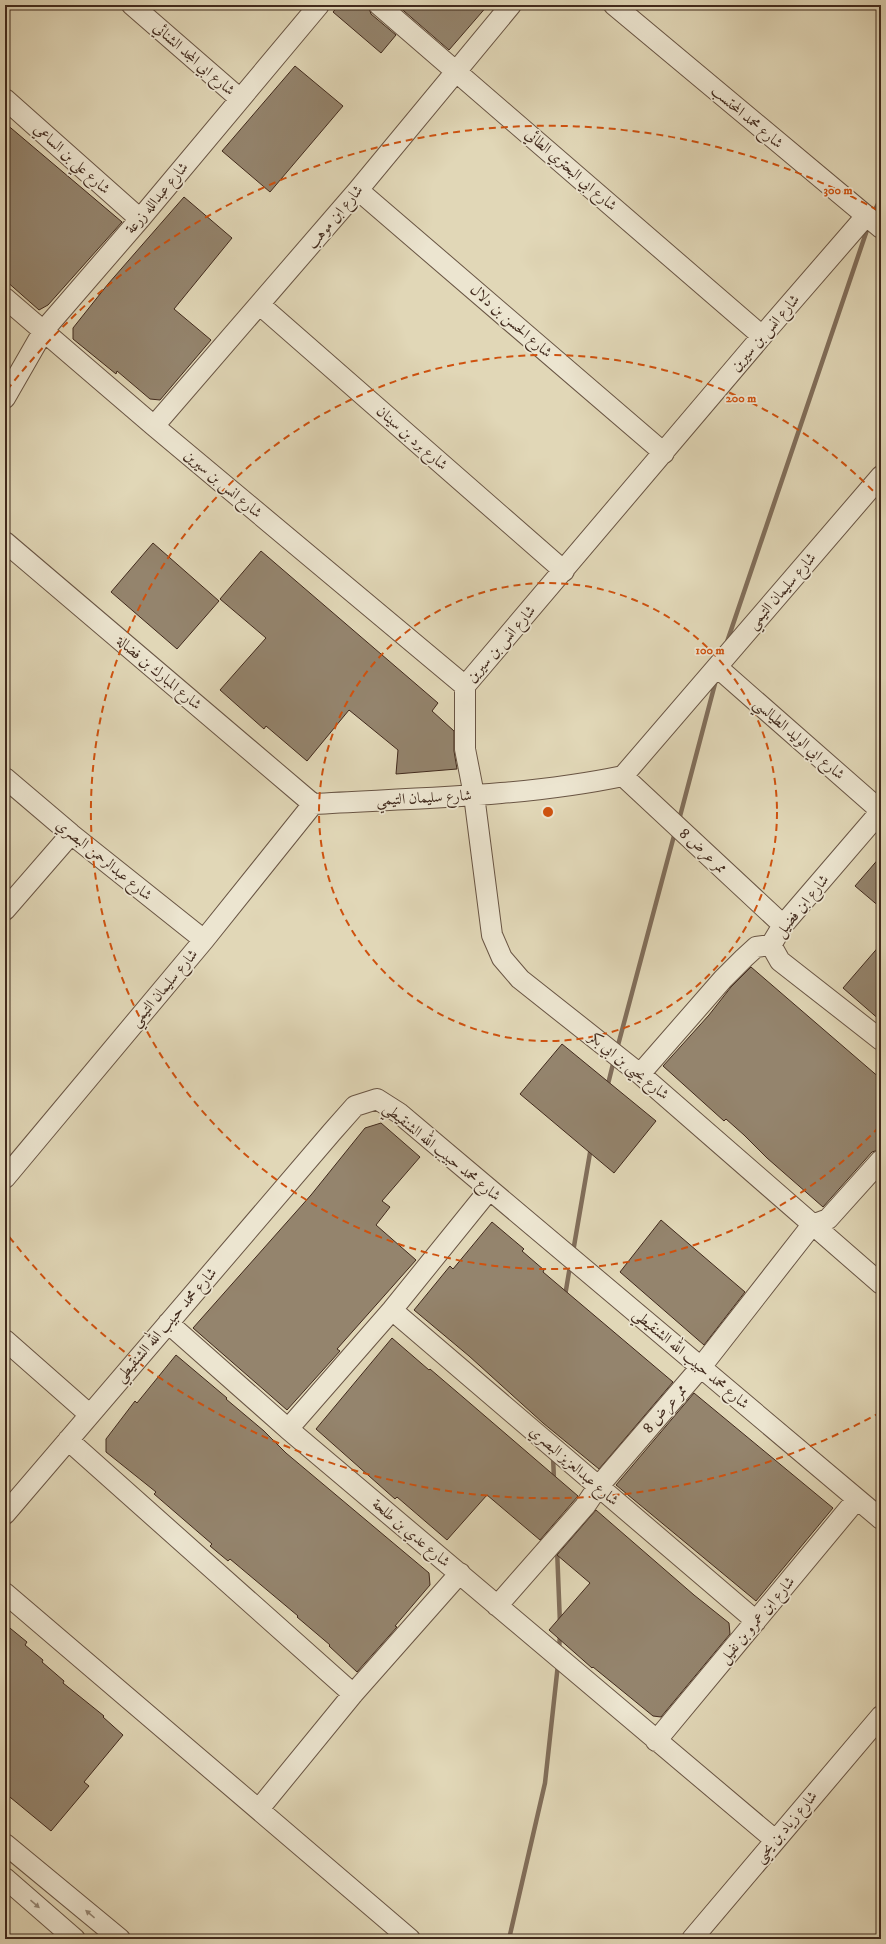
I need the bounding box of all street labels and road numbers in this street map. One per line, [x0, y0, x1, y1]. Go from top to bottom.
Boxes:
street label: شارع ابي المجد الشنائي [147, 18, 239, 102]
street label: شارع محمد المحتسب [705, 81, 787, 155]
street label: شارع علي بن الساعي [27, 120, 114, 201]
street label: شارع ابي البحتري الطائي [519, 125, 621, 217]
street label: شارع عبدالله زرعة [121, 158, 195, 240]
street label: شارع ابن موهب [303, 181, 370, 255]
street label: شارع الحسن بن دلال [464, 280, 556, 364]
street label: شارع انس بن سيرين [726, 290, 806, 378]
street label: شارع برد بن سينان [370, 402, 452, 477]
street label: شارع انس بن سيرين [178, 446, 266, 525]
street label: شارع سليمان التيمي [744, 549, 824, 636]
street label: شارع انس بن سيرين [462, 601, 542, 689]
street label: شارع المبارك بن فضالة [110, 631, 205, 716]
street label: شارع ابي الوليد الطيالسي [747, 694, 849, 787]
street label: شارع سليمان التيمي [376, 786, 472, 814]
street label: شارع عبدالرحمن البصري [50, 815, 156, 907]
street label: ممر عرض 8 [675, 824, 731, 879]
street label: شارع ابن فضيل [771, 871, 835, 943]
street label: شارع سليمان التيمي [126, 945, 205, 1033]
street label: شارع يحيى بن ابي بكر [582, 1027, 673, 1106]
street label: شارع محمد حبيب الله الشنقيطي [377, 1096, 507, 1208]
street label: شارع محمد حبيب الله الشنقيطي [109, 1262, 224, 1389]
street label: شارع محمد حبيب الله الشنقيطي [626, 1302, 755, 1416]
street label: ممر عرض 8 [639, 1381, 692, 1438]
street label: شارع عبدالعزيز البصري [523, 1422, 623, 1512]
street label: شارع عدي بن طلحة [366, 1495, 454, 1574]
street label: شارع ابن عمرو بن نفيل [715, 1572, 801, 1669]
street label: شارع زياد بن يحيى [750, 1787, 824, 1869]

